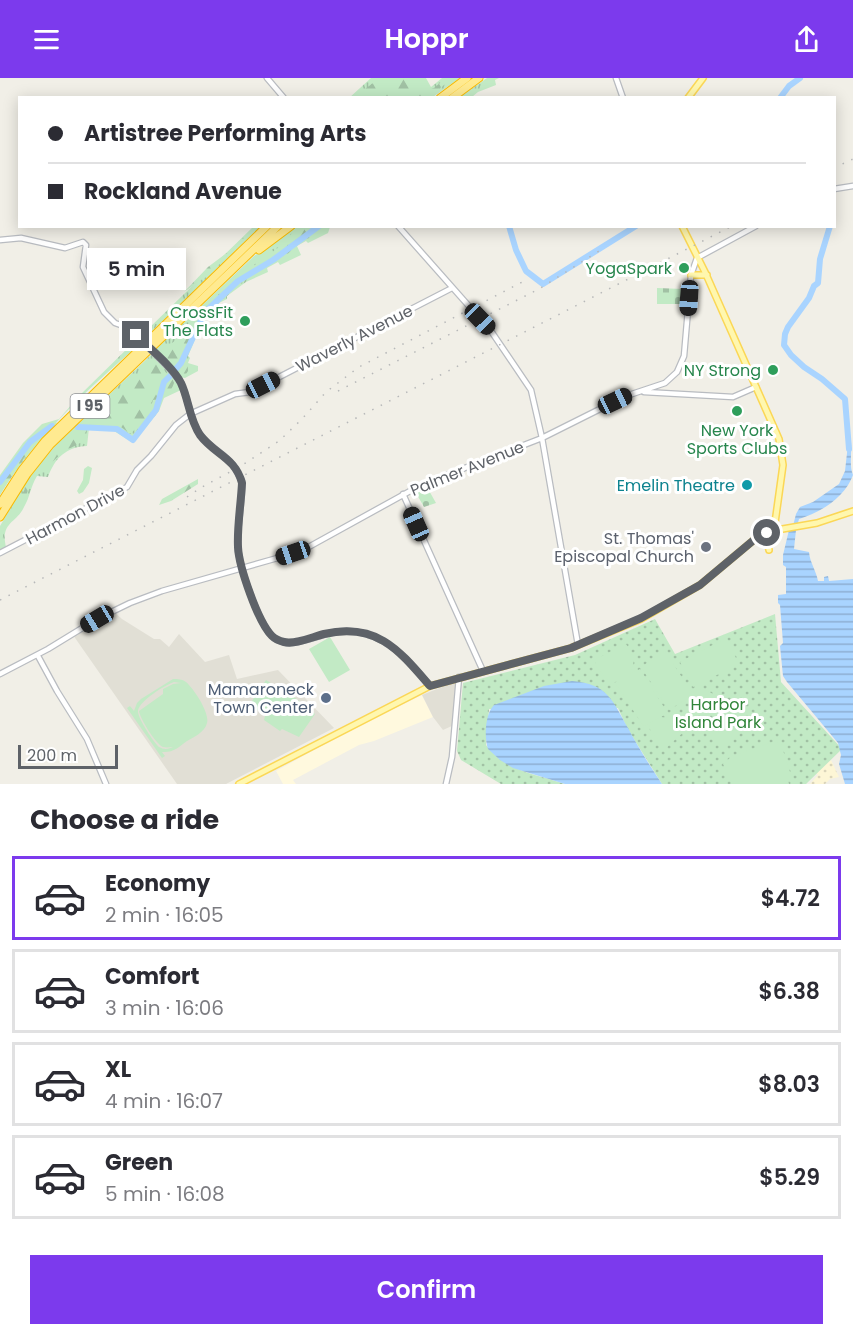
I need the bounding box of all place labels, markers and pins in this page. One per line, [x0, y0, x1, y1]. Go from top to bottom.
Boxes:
place label: YogaSpark [586, 257, 673, 280]
marker: YogaSpark [677, 261, 691, 275]
place label: CrossFit The Flats [163, 301, 233, 342]
marker: CrossFit The Flats [238, 314, 252, 328]
place label: NY Strong [684, 359, 761, 382]
marker: NY Strong [766, 363, 780, 377]
marker: New York Sports Clubs [730, 404, 744, 418]
place label: New York Sports Clubs [687, 419, 787, 460]
place label: Emelin Theatre [617, 474, 735, 497]
marker: Emelin Theatre [740, 478, 754, 492]
place label: St. Thomas' Episcopal Church [554, 527, 694, 568]
marker: St. Thomas' Episcopal Church [699, 540, 713, 554]
place label: Mamaroneck Town Center [208, 678, 315, 719]
marker: Mamaroneck Town Center [319, 691, 333, 705]

